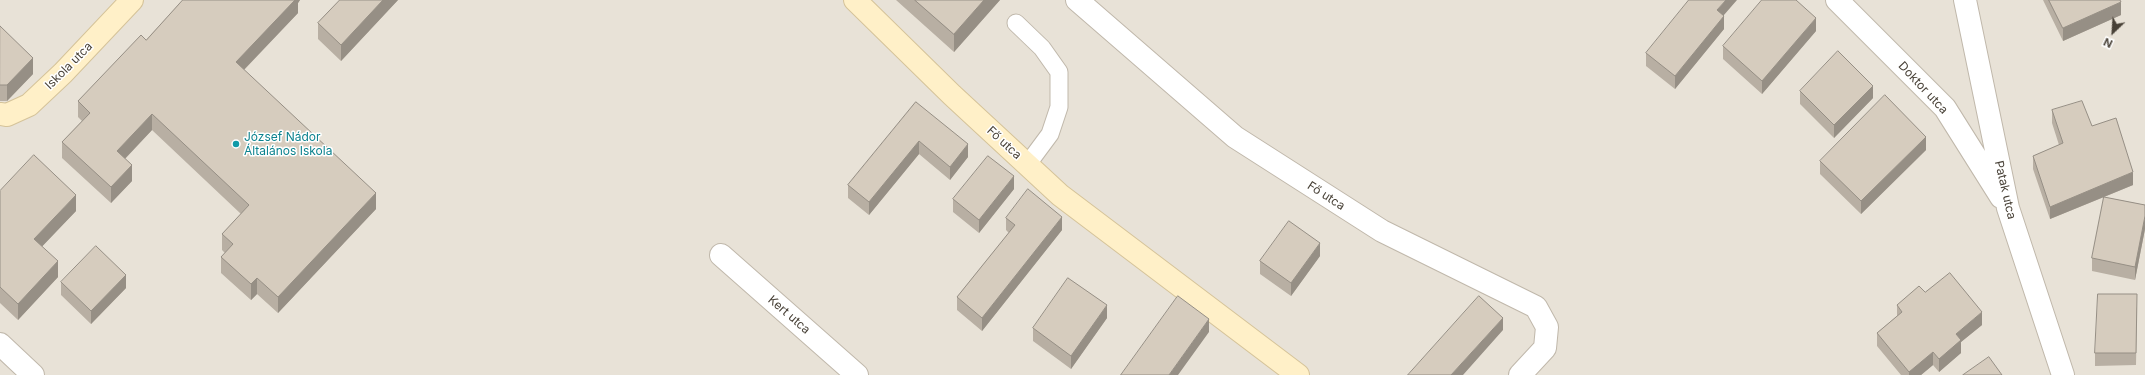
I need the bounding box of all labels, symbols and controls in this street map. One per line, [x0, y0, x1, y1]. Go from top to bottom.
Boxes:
north arrow [2093, 12, 2133, 52]
text: N [2101, 35, 2115, 51]
street label: Iskola utca [42, 39, 96, 93]
street label: Doktor utca [1895, 59, 1951, 117]
street label: Fő utca [984, 123, 1024, 163]
place label: József Nádor Általános Iskola [244, 130, 332, 158]
marker: József Nádor Általános Iskola [231, 139, 241, 149]
street label: Patak utca [1991, 159, 2019, 221]
street label: Fő utca [1305, 179, 1347, 213]
street label: Kert utca [765, 293, 813, 337]

